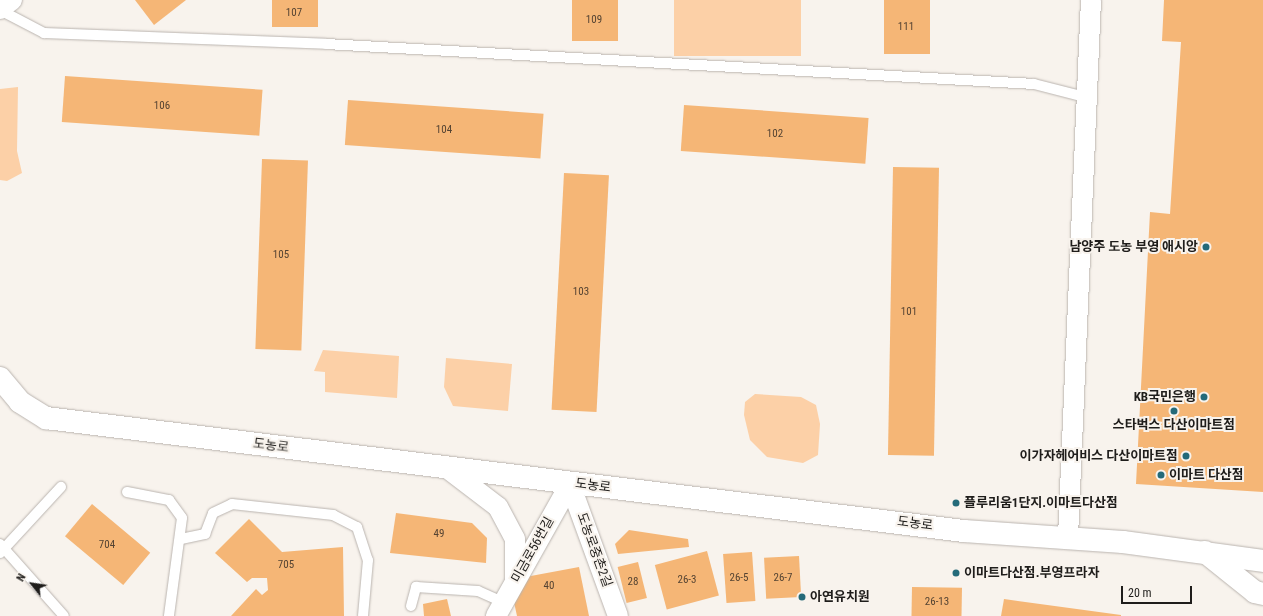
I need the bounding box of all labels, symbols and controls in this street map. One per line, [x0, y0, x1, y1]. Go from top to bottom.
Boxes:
house number: 107 [286, 6, 302, 20]
house number: 109 [586, 13, 602, 27]
house number: 111 [898, 20, 914, 34]
house number: 106 [154, 99, 170, 113]
house number: 104 [436, 123, 452, 137]
house number: 102 [767, 127, 783, 141]
place label: 남양주 도농 부영 애시앙 [1069, 239, 1198, 255]
marker: 남양주 도농 부영 애시앙 [1201, 242, 1211, 252]
house number: 105 [273, 248, 289, 262]
house number: 103 [573, 285, 589, 299]
house number: 101 [901, 305, 917, 319]
place label: KB국민은행 [1134, 389, 1196, 405]
marker: KB국민은행 [1199, 392, 1209, 402]
marker: 스타벅스 다산이마트점 [1169, 406, 1179, 416]
place label: 스타벅스 다산이마트점 [1113, 417, 1235, 433]
street label: 도농로 [252, 436, 290, 456]
place label: 이가자헤어비스 다산이마트점 [1020, 448, 1178, 464]
marker: 이가자헤어비스 다산이마트점 [1181, 451, 1191, 461]
place label: 이마트 다산점 [1169, 467, 1244, 483]
marker: 이마트 다산점 [1156, 470, 1166, 480]
street label: 도농로 [574, 476, 612, 496]
place label: 플루리움1단지.이마트다산점 [964, 495, 1118, 511]
marker: 플루리움1단지.이마트다산점 [951, 498, 961, 508]
street label: 도농로중촌2길 [573, 511, 615, 589]
street label: 미금로56번길 [509, 514, 557, 586]
street label: 도농로 [896, 514, 934, 534]
house number: 49 [434, 527, 444, 541]
house number: 704 [99, 538, 115, 552]
house number: 705 [278, 558, 294, 572]
north arrow [12, 564, 52, 604]
place label: 이마트다산점.부영프라자 [964, 565, 1099, 581]
marker: 이마트다산점.부영프라자 [951, 568, 961, 578]
house number: 26-5 [729, 571, 749, 585]
house number: 26-7 [773, 571, 793, 585]
text: N [14, 572, 28, 584]
house number: 26-3 [677, 573, 697, 587]
house number: 28 [628, 575, 638, 589]
scale bar [1123, 578, 1194, 604]
house number: 40 [544, 579, 554, 593]
text: 20 m [1128, 586, 1152, 600]
place label: 아연유치원 [810, 589, 870, 605]
marker: 아연유치원 [797, 592, 807, 602]
house number: 26-13 [925, 595, 949, 609]

